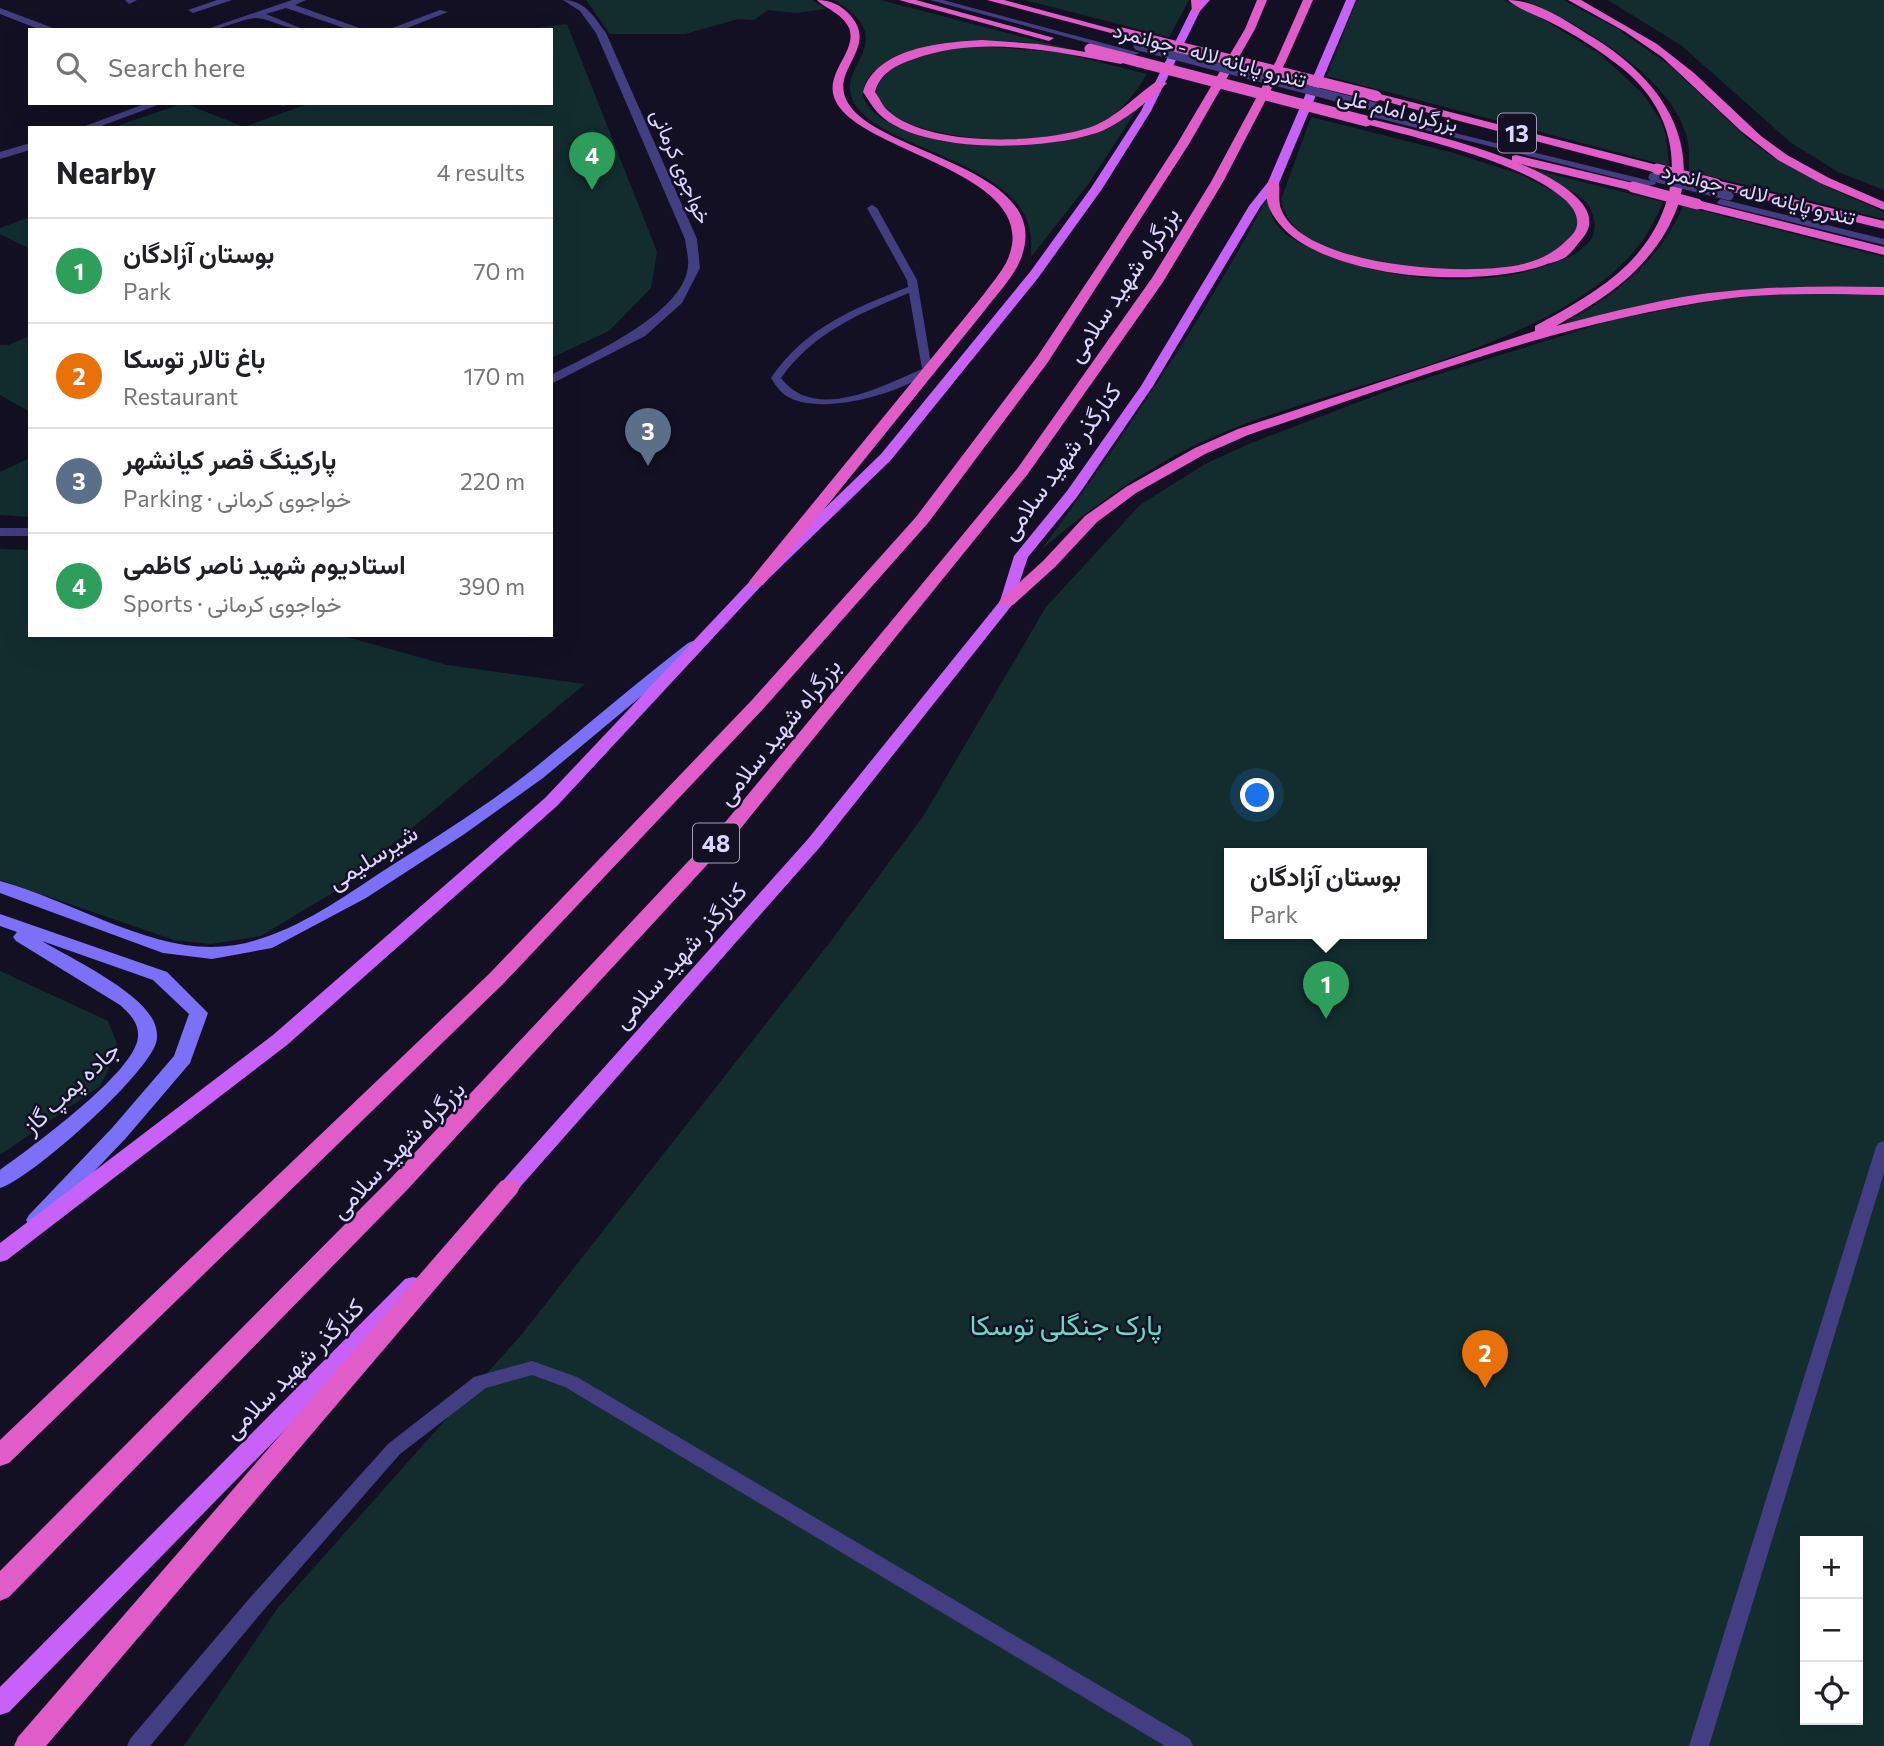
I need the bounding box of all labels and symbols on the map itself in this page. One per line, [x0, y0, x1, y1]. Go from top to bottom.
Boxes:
street label: تندرو پایانه لاله - جوانمرد [1110, 16, 1309, 95]
street label: بزرگراه امام علی [1334, 82, 1461, 139]
street label: خواجوی کرمانی [645, 105, 717, 228]
road number: 13 [1498, 114, 1536, 152]
pin: 4 [569, 132, 615, 190]
street label: تندرو پایانه لاله - جوانمرد [1659, 157, 1859, 232]
street label: بزرگراه شهید سلامی [1059, 201, 1186, 368]
street label: کنارگذر شهید سلامی [993, 377, 1128, 546]
pin: 3 [625, 408, 671, 466]
street label: بزرگراه شهید سلامی [710, 652, 848, 812]
your location [1240, 778, 1274, 812]
street label: شیرسلیمی [322, 817, 423, 897]
road number: 48 [693, 824, 739, 862]
street label: کنارگذر شهید سلامی [606, 876, 754, 1035]
pin: 1 [1303, 961, 1349, 1019]
street label: جاده پمپ گاز [14, 1034, 127, 1142]
street label: بزرگراه شهید سلامی [324, 1074, 472, 1225]
street label: کنارگذر شهید سلامی [217, 1292, 371, 1446]
park label: پارک جنگلی توسکا [970, 1307, 1162, 1344]
pin: 2 [1462, 1330, 1508, 1388]

